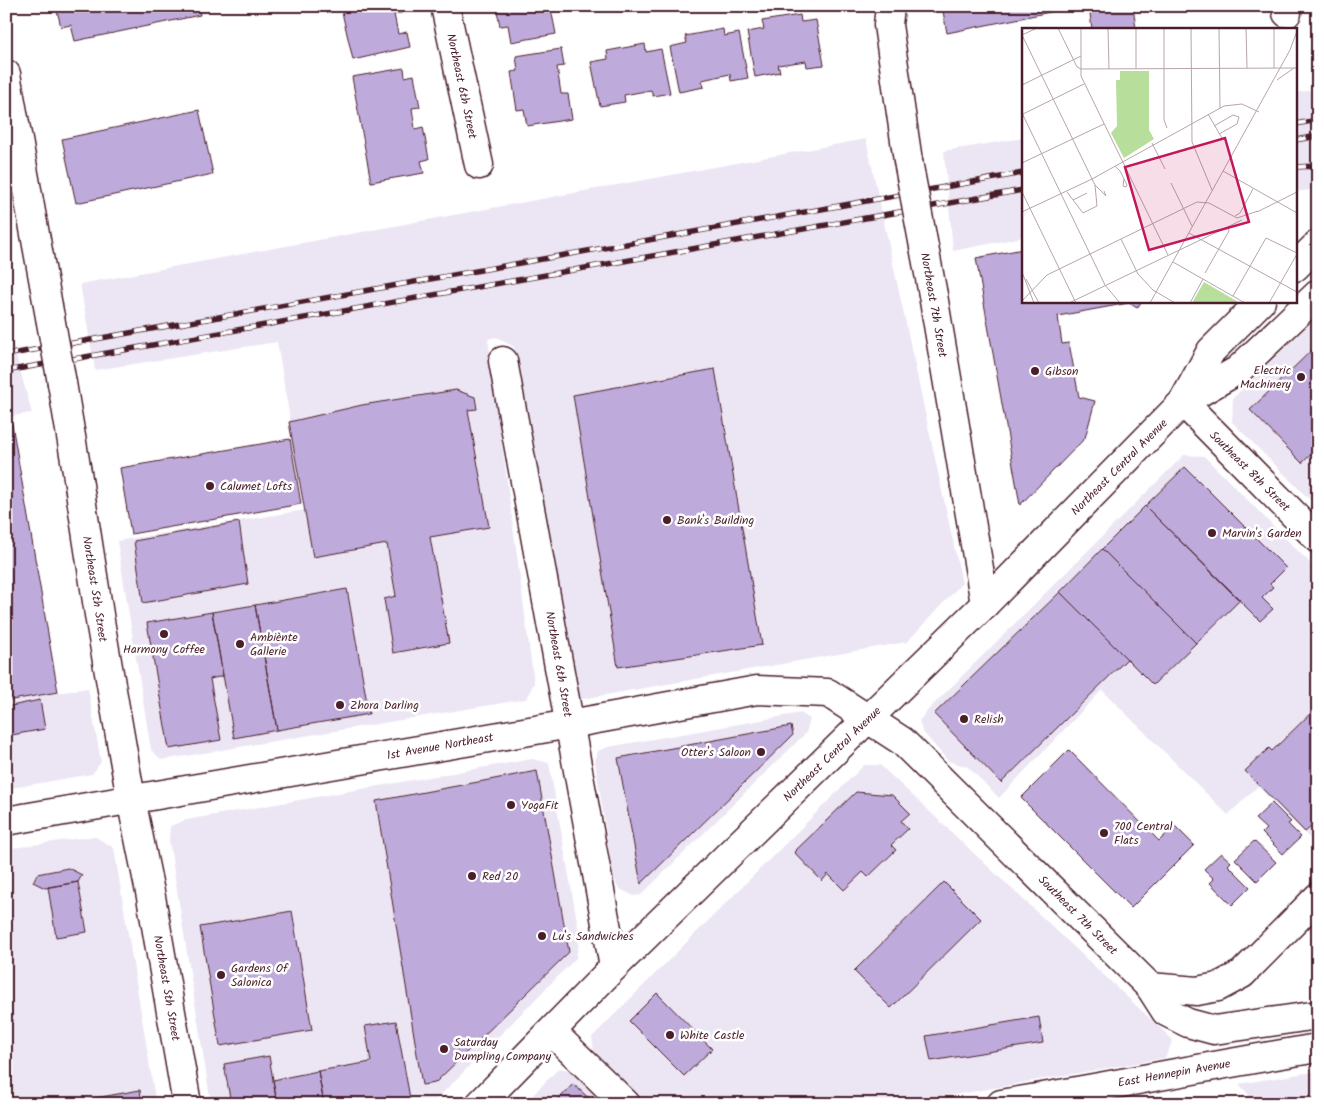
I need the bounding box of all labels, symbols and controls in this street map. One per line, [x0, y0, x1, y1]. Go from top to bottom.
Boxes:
inset map [1022, 28, 1296, 302]
street label: Northeast 6th Street [441, 32, 482, 141]
street label: Northeast 7th Street [915, 251, 952, 359]
place label: Electric Machinery [1240, 361, 1291, 394]
place label: Gibson [1045, 362, 1078, 381]
marker: Gibson [1029, 365, 1041, 377]
marker: Electric Machinery [1295, 371, 1307, 383]
street label: Northeast Central Avenue [1066, 414, 1173, 520]
street label: Southeast 8th Street [1205, 427, 1295, 516]
place label: Calumet Lofts [220, 477, 292, 496]
marker: Calumet Lofts [204, 480, 216, 492]
place label: Bank's Building [677, 511, 754, 530]
marker: Bank's Building [661, 514, 673, 526]
place label: Marvin's Garden [1222, 524, 1302, 543]
marker: Marvin's Garden [1206, 527, 1218, 539]
street label: Northeast 5th Street [77, 535, 112, 644]
street label: Northeast 6th Street [540, 610, 577, 719]
marker: Harmony Coffee [158, 628, 170, 640]
place label: Ambiènte Gallerie [250, 628, 298, 661]
marker: Ambiènte Gallerie [234, 638, 246, 650]
place label: Harmony Coffee [123, 640, 206, 659]
place label: Zhora Darling [350, 696, 419, 715]
marker: Zhora Darling [334, 699, 346, 711]
street label: Northeast Central Avenue [779, 702, 886, 807]
place label: Relish [974, 710, 1004, 729]
marker: Relish [958, 713, 970, 725]
street label: 1st Avenue Northeast [385, 728, 495, 765]
place label: Otter's Saloon [681, 743, 751, 762]
marker: Otter's Saloon [755, 746, 767, 758]
place label: YogaFit [521, 796, 559, 815]
marker: YogaFit [505, 799, 517, 811]
place label: 700 Central Flats [1114, 817, 1173, 850]
marker: 700 Central Flats [1098, 827, 1110, 839]
place label: Red 20 [482, 867, 518, 886]
marker: Red 20 [466, 870, 478, 882]
street label: Southeast 7th Street [1033, 871, 1122, 960]
place label: Lu's Sandwiches [552, 927, 634, 946]
marker: Lu's Sandwiches [536, 930, 548, 942]
street label: Northeast 5th Street [148, 934, 185, 1043]
place label: Gardens Of Salonica [231, 959, 289, 992]
marker: Gardens Of Salonica [215, 969, 227, 981]
place label: White Castle [680, 1026, 745, 1045]
marker: White Castle [664, 1029, 676, 1041]
place label: Saturday Dumpling Company [454, 1033, 551, 1066]
marker: Saturday Dumpling Company [438, 1043, 450, 1055]
street label: East Hennepin Avenue [1116, 1054, 1232, 1093]

